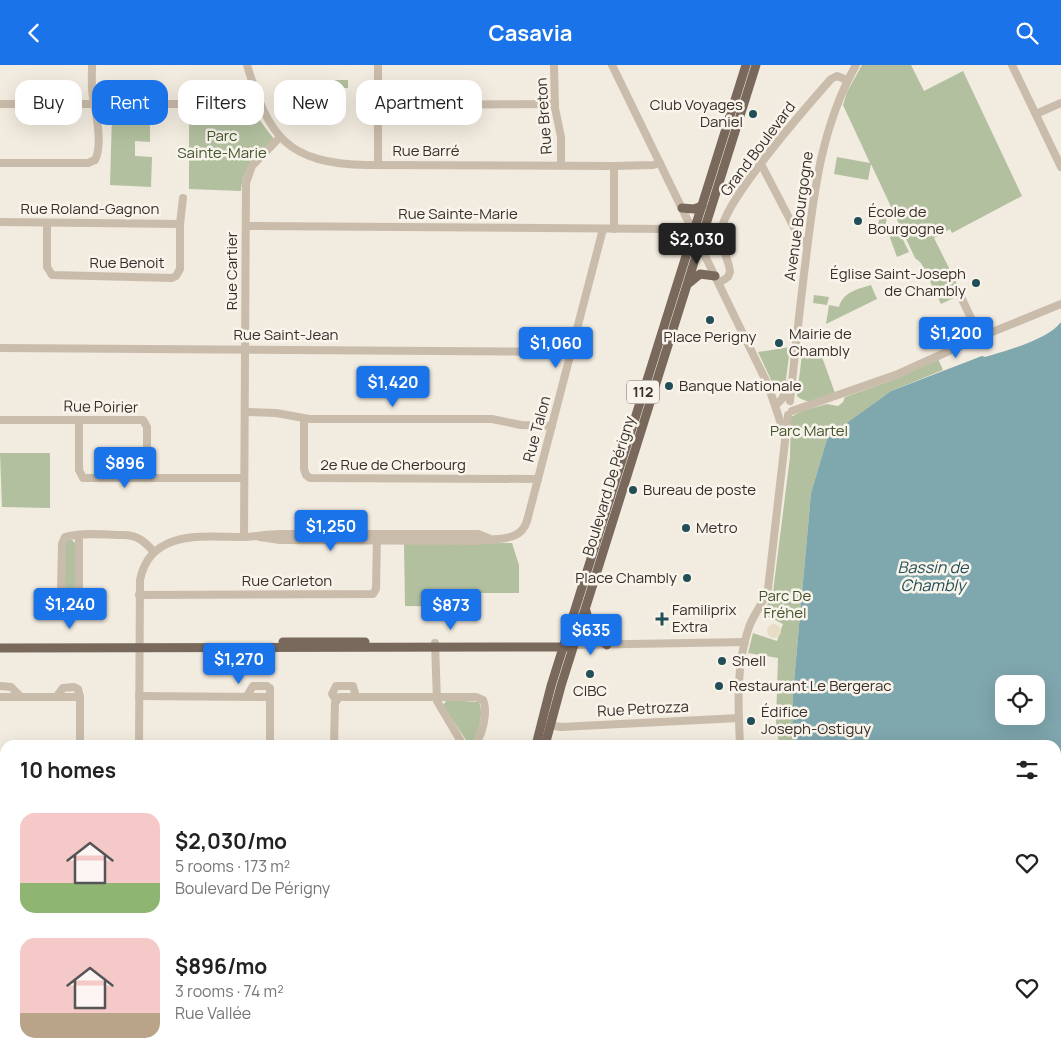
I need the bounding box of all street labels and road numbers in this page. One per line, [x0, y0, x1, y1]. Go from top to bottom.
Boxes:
street label: Rue Breton [530, 77, 557, 155]
street label: Grand Boulevard [715, 97, 800, 200]
street label: Rue Barré [392, 140, 460, 161]
street label: Avenue Bourgogne [779, 150, 818, 282]
street label: Rue Roland-Gagnon [21, 198, 159, 219]
street label: Rue Sainte-Marie [398, 203, 518, 224]
street label: Rue Cartier [221, 231, 242, 310]
street label: Rue Benoit [89, 252, 165, 273]
street label: Rue Saint-Jean [234, 324, 338, 345]
road number: 112 [627, 381, 659, 403]
street label: Rue Talon [518, 393, 555, 464]
street label: Rue Poirier [64, 395, 139, 418]
street label: Boulevard De Périgny [577, 413, 640, 559]
street label: 2e Rue de Cherbourg [320, 454, 466, 475]
street label: Rue Carleton [242, 570, 332, 591]
street label: Rue Petrozza [597, 696, 689, 721]

